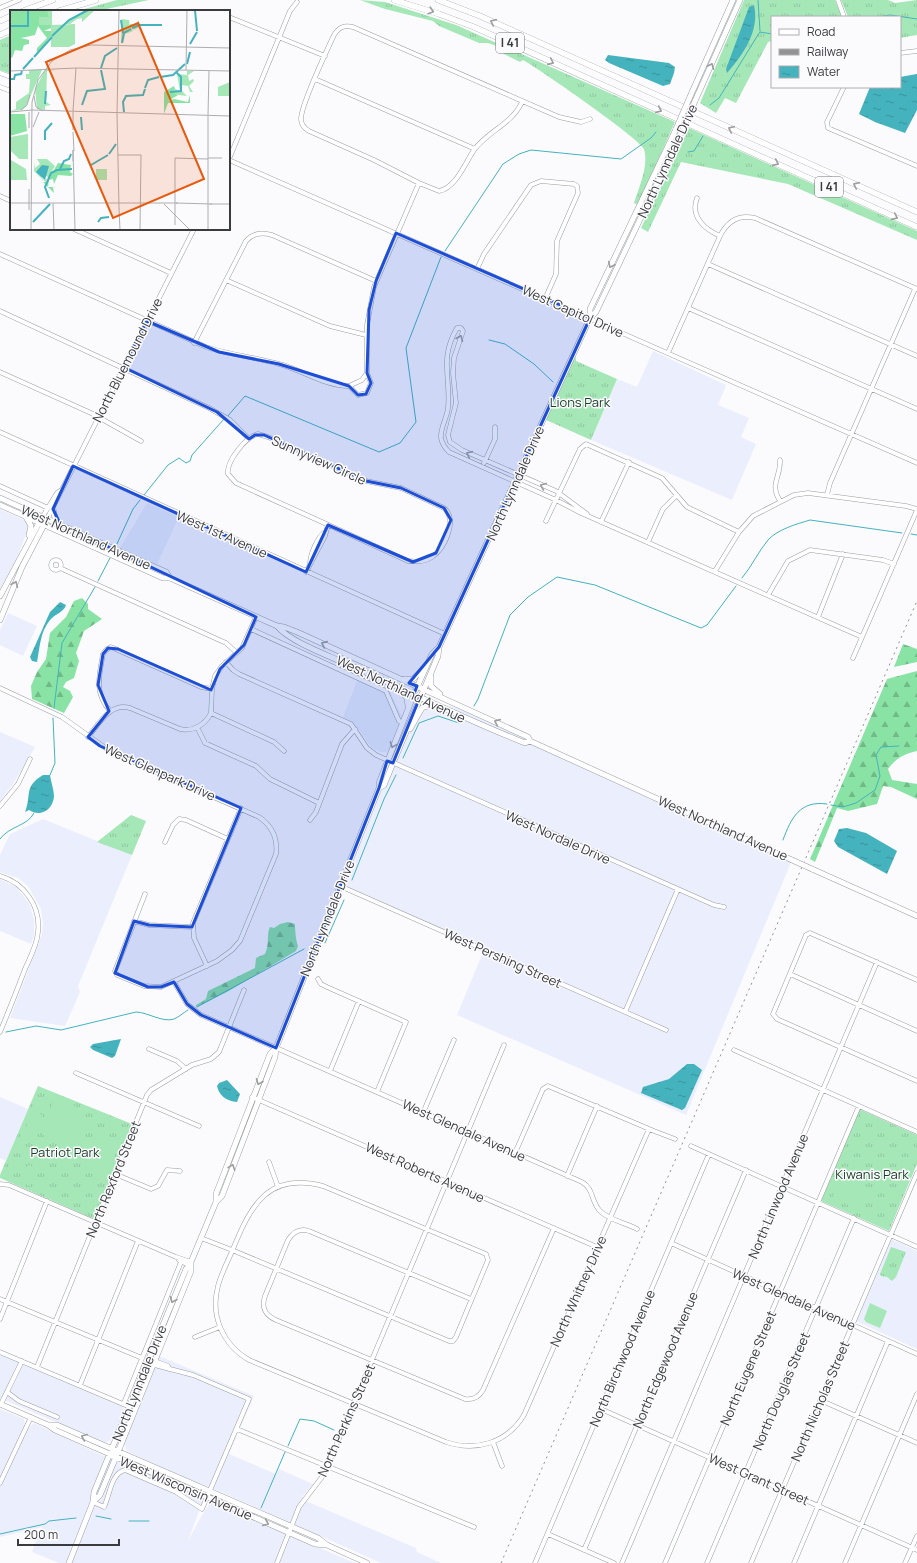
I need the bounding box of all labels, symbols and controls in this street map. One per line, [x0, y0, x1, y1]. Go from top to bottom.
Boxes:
one-way arrow [427, 6, 434, 15]
inset map [10, 10, 230, 230]
legend [771, 16, 901, 88]
one-way arrow [490, 19, 497, 27]
text: Road [807, 23, 835, 40]
road number: I 41 [496, 33, 524, 53]
text: Railway [807, 43, 849, 60]
one-way arrow [546, 57, 554, 65]
one-way arrow [707, 62, 715, 69]
text: Water [807, 63, 841, 80]
street label: North Lynndale Drive [633, 101, 701, 221]
one-way arrow [655, 106, 662, 114]
one-way arrow [728, 126, 736, 134]
one-way arrow [772, 158, 780, 166]
road number: I 41 [815, 177, 843, 197]
one-way arrow [853, 182, 860, 190]
one-way arrow [891, 212, 898, 220]
one-way arrow [608, 260, 616, 268]
street label: West Capitol Drive [519, 280, 627, 342]
street label: North Bluemound Drive [88, 294, 166, 425]
one-way arrow [455, 335, 463, 342]
park label: Lions Park [550, 393, 611, 411]
street label: North Lynndale Drive [482, 423, 549, 543]
street label: Sunnyview Circle [269, 431, 370, 489]
one-way arrow [466, 451, 474, 459]
one-way arrow [539, 482, 546, 490]
street label: West Northland Avenue [18, 500, 154, 574]
street label: West 1st Avenue [174, 506, 271, 562]
one-way arrow [10, 581, 18, 589]
one-way arrow [320, 641, 328, 649]
street label: West Northland Avenue [333, 651, 469, 727]
one-way arrow [493, 719, 500, 727]
street label: West Glenpark Drive [102, 739, 219, 805]
one-way arrow [390, 741, 398, 748]
street label: West Northland Avenue [655, 791, 791, 865]
street label: West Nordale Drive [503, 806, 614, 868]
street label: North Lynndale Drive [296, 857, 359, 979]
street label: West Pershing Street [441, 924, 565, 992]
one-way arrow [255, 1079, 263, 1086]
street label: West Glendale Avenue [399, 1095, 529, 1166]
street label: North Rexford Street [81, 1118, 145, 1240]
street label: North Linwood Avenue [744, 1130, 813, 1261]
street label: West Roberts Avenue [363, 1138, 488, 1207]
park label: Patriot Park [30, 1143, 100, 1161]
one-way arrow [228, 1163, 236, 1170]
park label: Kiwanis Park [835, 1165, 909, 1183]
street label: North Whitney Drive [545, 1232, 611, 1349]
street label: West Glendale Avenue [729, 1264, 859, 1335]
street label: North Birchwood Avenue [585, 1286, 659, 1429]
street label: North Edgewood Avenue [628, 1289, 702, 1431]
one-way arrow [170, 1296, 178, 1303]
street label: North Eugene Street [716, 1308, 780, 1428]
street label: North Lynndale Drive [108, 1322, 171, 1444]
street label: North Douglas Street [748, 1329, 814, 1453]
street label: North Nicholas Street [786, 1338, 854, 1464]
street label: North Perkins Street [313, 1361, 379, 1479]
one-way arrow [80, 1434, 88, 1442]
street label: West Grant Street [706, 1449, 812, 1509]
street label: West Wisconsin Avenue [117, 1452, 255, 1524]
one-way arrow [263, 1518, 270, 1526]
scale bar [18, 1521, 119, 1547]
text: 200 m [24, 1526, 58, 1543]

